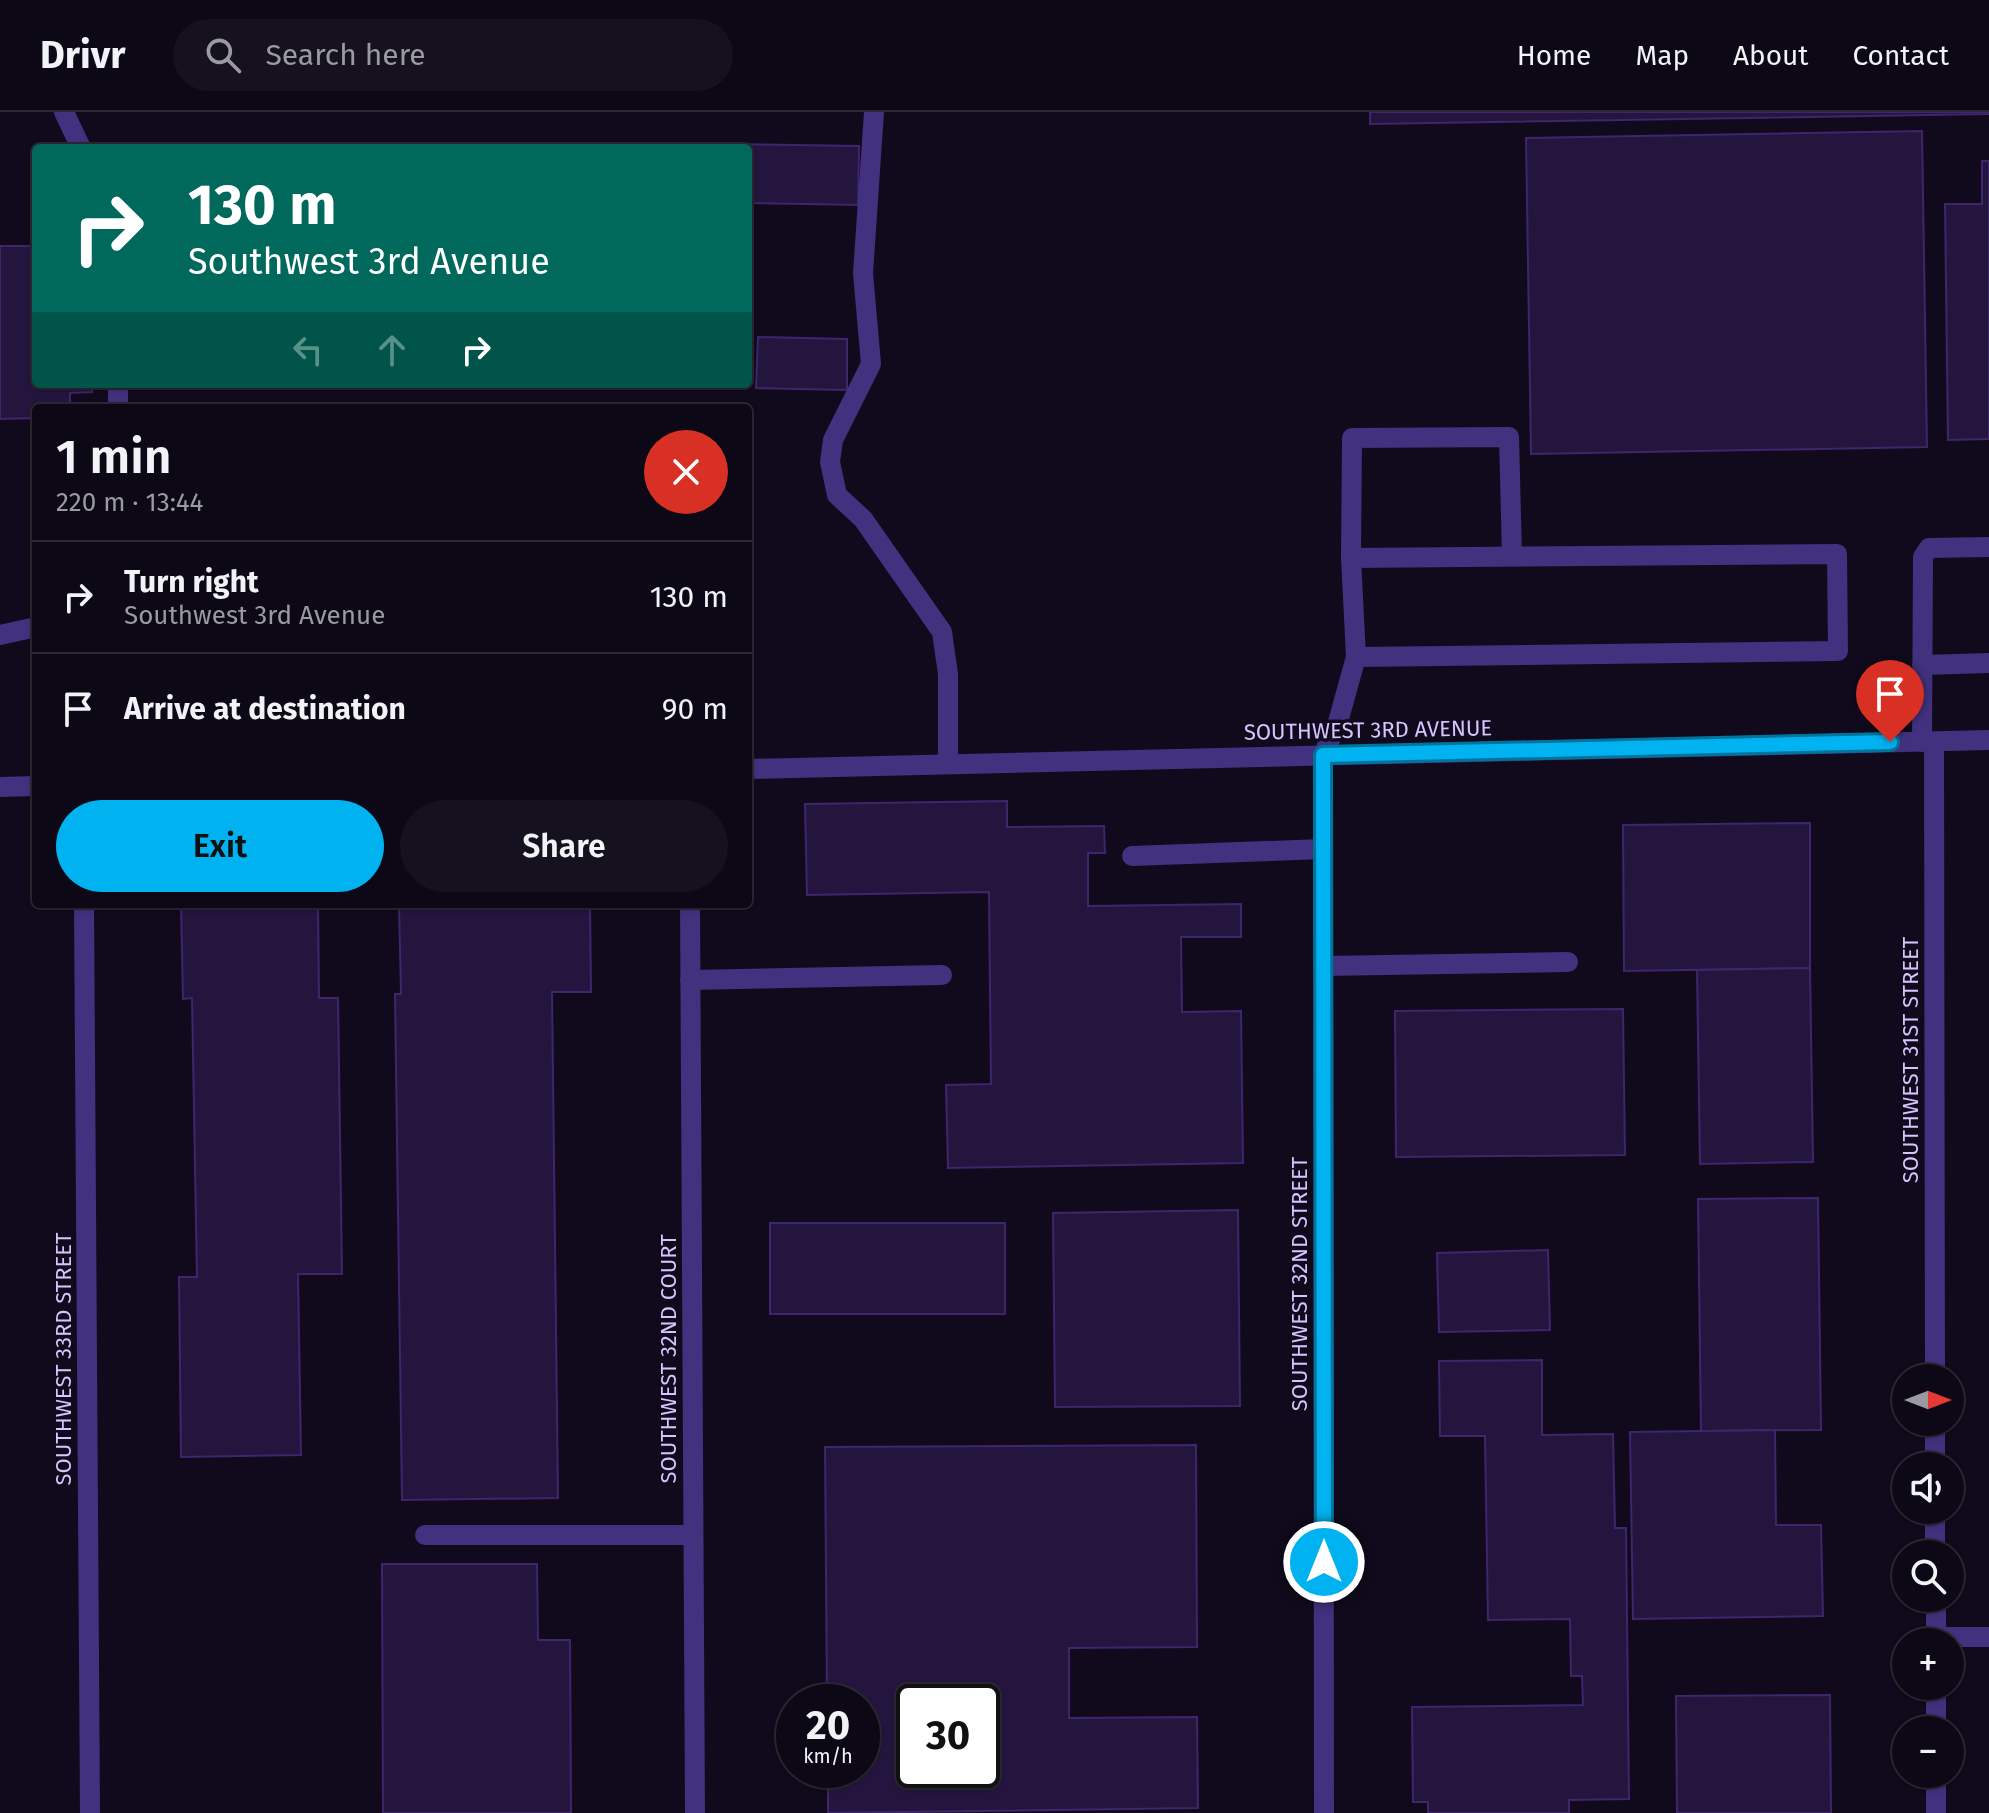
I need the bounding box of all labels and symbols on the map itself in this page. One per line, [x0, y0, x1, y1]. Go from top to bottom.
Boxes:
pin [1856, 660, 1924, 742]
street label: SOUTHWEST 3RD AVENUE [1244, 714, 1492, 746]
street label: SOUTHWEST 31ST STREET [1897, 936, 1924, 1183]
street label: SOUTHWEST 32ND STREET [1286, 1156, 1313, 1411]
street label: SOUTHWEST 33RD STREET [50, 1232, 77, 1485]
street label: SOUTHWEST 32ND COURT [655, 1234, 682, 1484]
north arrow [1892, 1364, 1964, 1436]
position arrow [1282, 1520, 1366, 1604]
speed limit sign: 30 [896, 1684, 1000, 1788]

